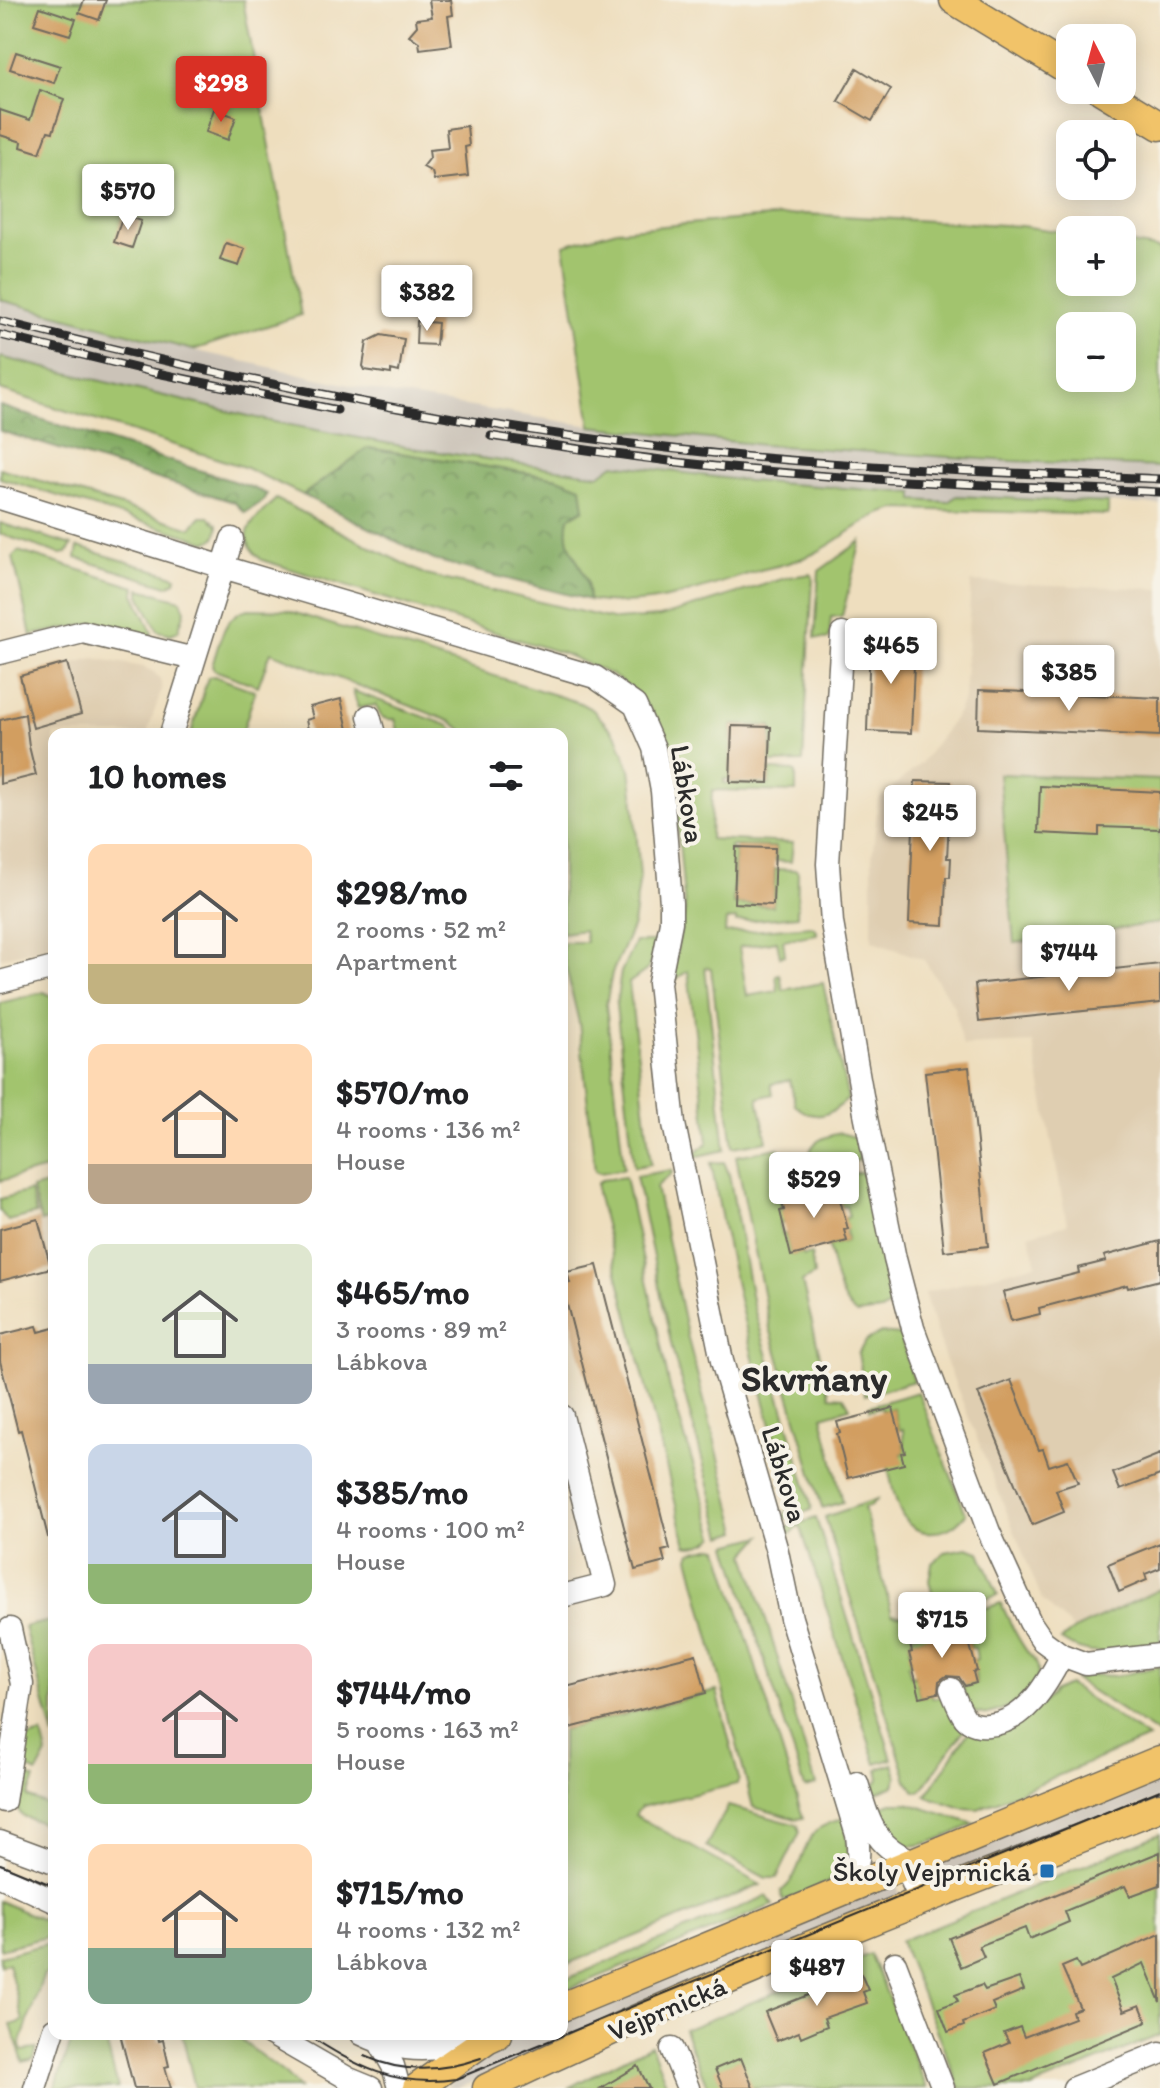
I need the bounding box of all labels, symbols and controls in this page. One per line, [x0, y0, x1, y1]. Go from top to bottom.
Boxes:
north arrow [1056, 24, 1136, 104]
map controls [1056, 24, 1136, 392]
pin: $298 [174, 56, 268, 124]
text: $298 [194, 66, 248, 98]
button: locate [1056, 120, 1136, 200]
pin: $570 [81, 164, 175, 232]
text: $570 [100, 174, 156, 206]
button: + [1056, 216, 1136, 296]
pin: $382 [380, 265, 474, 333]
text: $382 [399, 275, 455, 307]
button: − [1056, 312, 1136, 392]
pin: $465 [844, 618, 938, 686]
text: $465 [863, 628, 919, 660]
pin: $385 [1022, 645, 1116, 713]
text: $385 [1041, 655, 1097, 687]
street label: Lábkova [663, 743, 713, 846]
icon: filters [484, 754, 528, 798]
text: 10 homes [88, 756, 227, 797]
pin: $245 [883, 785, 977, 853]
text: $245 [902, 795, 958, 827]
text: $298/mo [336, 872, 468, 913]
icon: home [152, 876, 248, 972]
text: 2 rooms · 52 m² [336, 913, 506, 945]
pin: $744 [1022, 925, 1116, 993]
text: $744 [1040, 935, 1098, 967]
text: Apartment [336, 945, 457, 977]
text: $570/mo [336, 1072, 469, 1113]
icon: home [152, 1076, 248, 1172]
text: 4 rooms · 136 m² [336, 1113, 521, 1145]
text: House [336, 1145, 406, 1177]
pin: $529 [767, 1152, 861, 1220]
text: $529 [787, 1162, 841, 1194]
text: $465/mo [336, 1272, 470, 1313]
icon: home [152, 1276, 248, 1372]
text: 3 rooms · 89 m² [336, 1313, 507, 1345]
text: Lábkova [336, 1345, 428, 1377]
district label: Skvrňany [741, 1357, 887, 1400]
street label: Lábkova [754, 1422, 816, 1526]
text: $385/mo [336, 1472, 468, 1513]
icon: home [152, 1476, 248, 1572]
text: 4 rooms · 100 m² [336, 1513, 525, 1545]
text: House [336, 1545, 406, 1577]
pin: $715 [895, 1592, 989, 1660]
text: $715 [916, 1602, 968, 1634]
text: $744/mo [336, 1672, 471, 1713]
icon: home [152, 1676, 248, 1772]
text: 5 rooms · 163 m² [336, 1713, 519, 1745]
text: House [336, 1745, 406, 1777]
place label: Školy Vejprnická [833, 1854, 1031, 1888]
marker: Školy Vejprnická [1038, 1862, 1056, 1880]
text: $715/mo [336, 1872, 464, 1913]
icon: home [152, 1876, 248, 1972]
text: 4 rooms · 132 m² [336, 1913, 521, 1945]
pin: $487 [770, 1940, 864, 2008]
text: Lábkova [336, 1945, 428, 1977]
text: $487 [789, 1950, 845, 1982]
street label: Vejprnická [603, 1968, 732, 2048]

